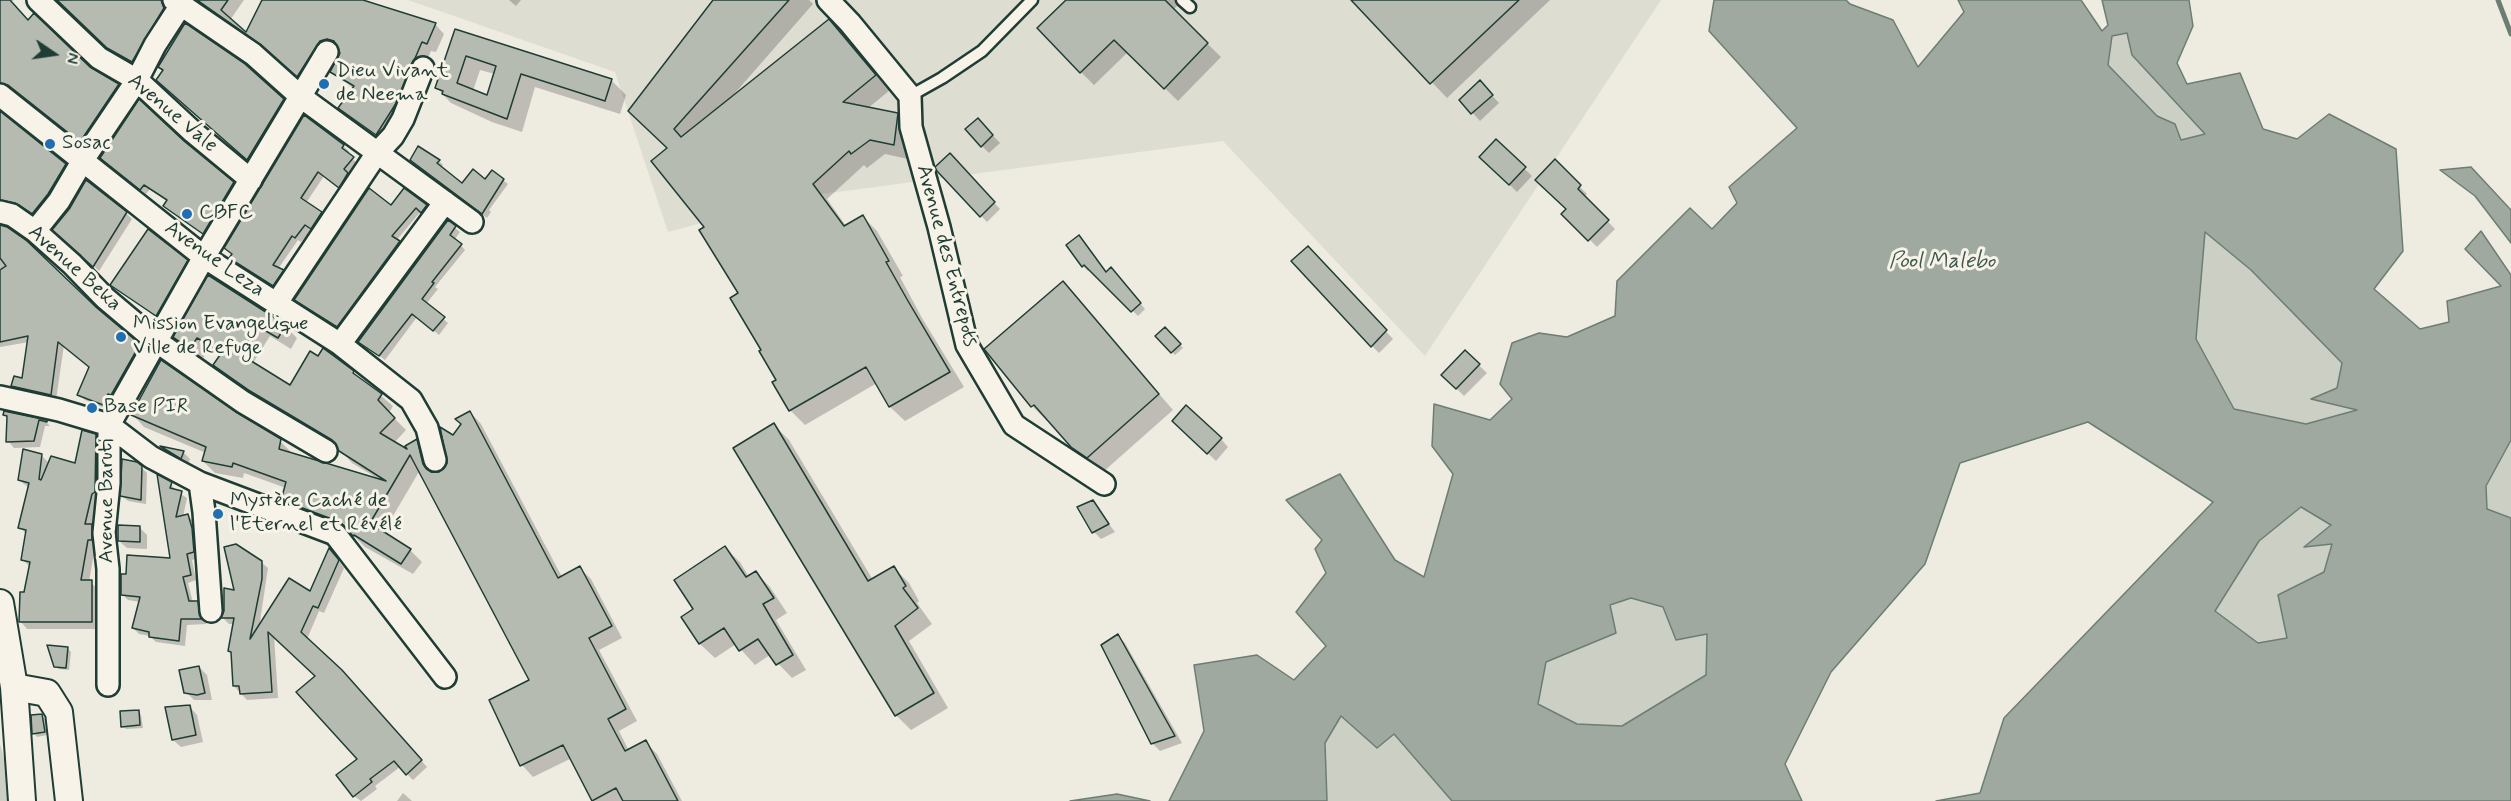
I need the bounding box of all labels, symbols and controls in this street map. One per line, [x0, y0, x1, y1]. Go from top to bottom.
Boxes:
north arrow [24, 24, 84, 84]
text: N [61, 51, 83, 66]
place label: Dieu Vivant de Neema [336, 59, 449, 109]
street label: Avenue Vale [122, 69, 222, 159]
marker: Dieu Vivant de Neema [317, 77, 331, 91]
place label: Sosac [62, 131, 111, 157]
marker: Sosac [43, 137, 57, 151]
street label: Avenue des Entrepots [910, 162, 982, 350]
place label: CBFC [199, 201, 253, 227]
marker: CBFC [180, 207, 194, 221]
street label: Avenue Leza [159, 216, 269, 304]
street label: Avenue Beka [22, 220, 126, 318]
water label: Pool Malebo [1889, 249, 1995, 275]
place label: Mission Evangelique Ville de Refuge [133, 312, 309, 362]
marker: Mission Evangelique Ville de Refuge [114, 330, 128, 344]
place label: Base PIR [104, 395, 188, 421]
marker: Base PIR [85, 401, 99, 415]
street label: Avenue Baruti [95, 439, 121, 563]
place label: Mystère Caché de l'Eternel et Révélé [230, 489, 402, 539]
marker: Mystère Caché de l'Eternel et Révélé [211, 507, 225, 521]

